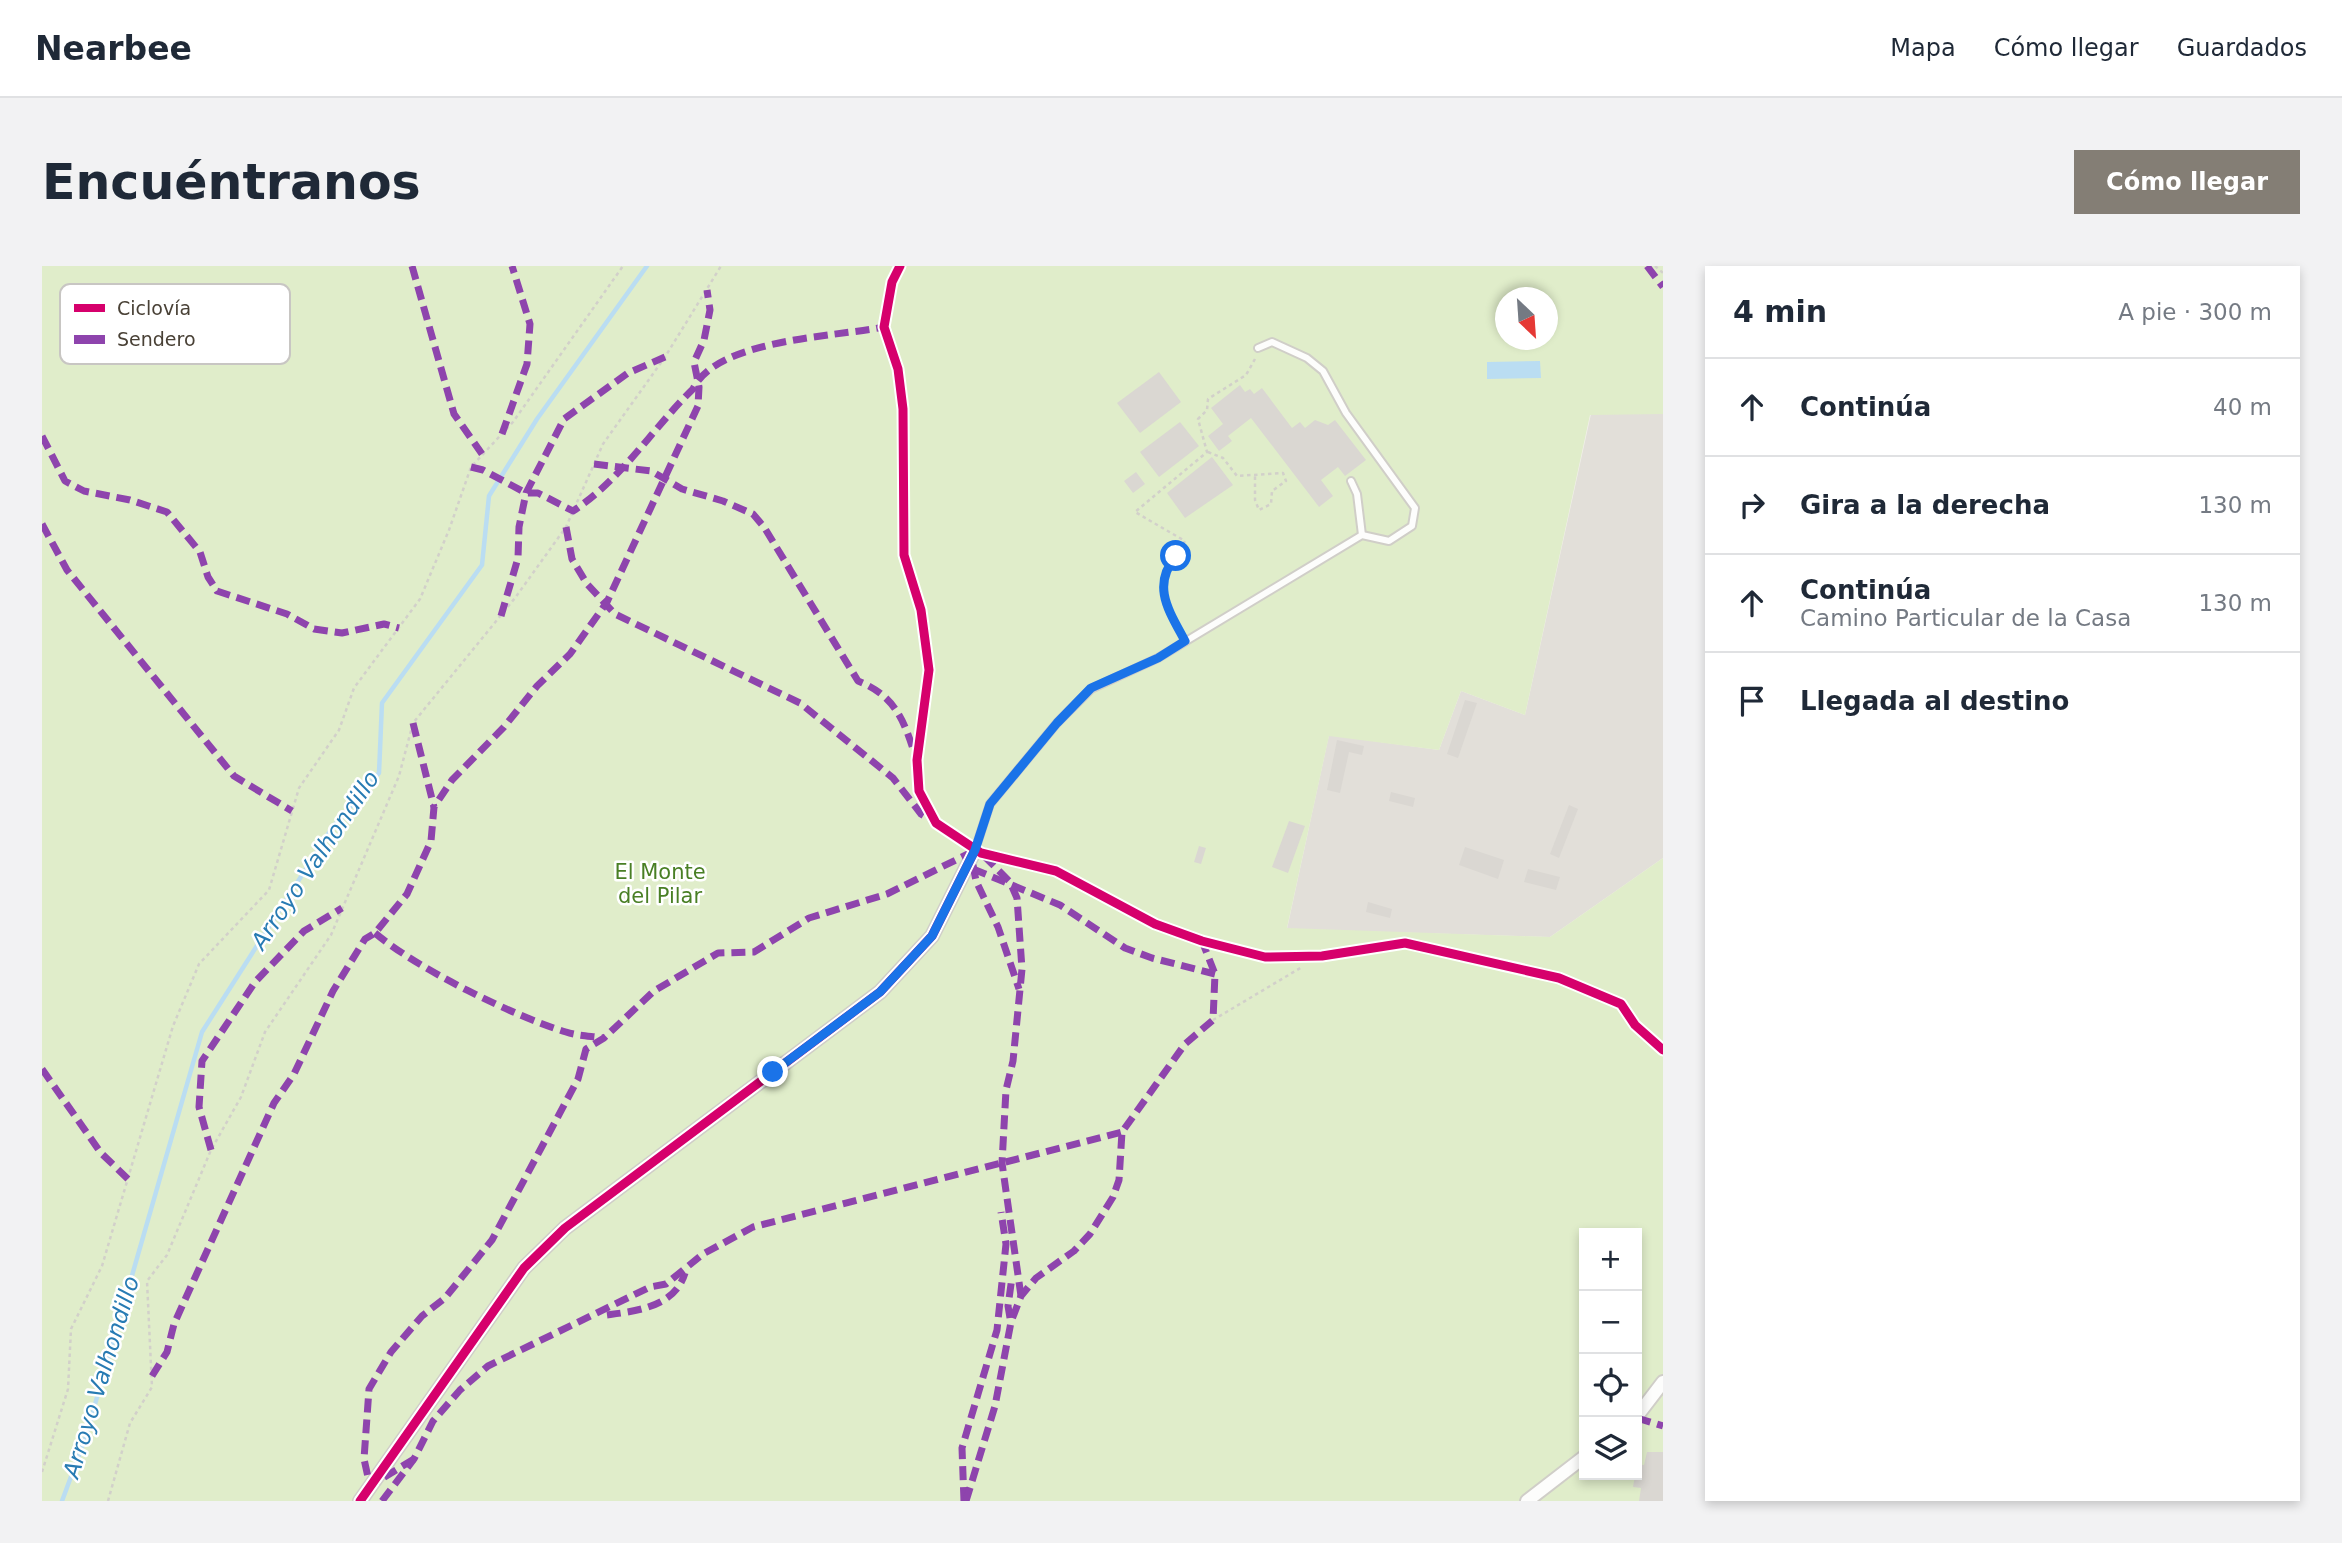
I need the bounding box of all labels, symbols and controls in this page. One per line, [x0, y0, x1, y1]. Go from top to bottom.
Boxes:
text: Nearbee [35, 29, 192, 68]
text: Mapa [1890, 34, 1956, 62]
text: Cómo llegar [1994, 34, 2139, 62]
text: Guardados [2177, 34, 2307, 62]
button: Cómo llegar [2074, 150, 2300, 214]
text: Encuéntranos [42, 154, 421, 211]
legend [60, 284, 290, 364]
north arrow [1495, 287, 1558, 350]
text: 4 min [1733, 294, 1827, 329]
text: Ciclovía [117, 297, 191, 319]
text: A pie · 300 m [2118, 299, 2272, 325]
text: Sendero [117, 328, 196, 350]
icon: ahead [1733, 388, 1771, 426]
text: Continúa [1800, 392, 1931, 422]
text: 40 m [2213, 394, 2272, 420]
icon: right [1733, 486, 1771, 524]
text: Gira a la derecha [1800, 490, 2050, 520]
text: 130 m [2198, 492, 2272, 518]
route start [1160, 540, 1191, 571]
text: Continúa [1800, 575, 1931, 605]
icon: ahead [1733, 584, 1771, 622]
text: 130 m [2198, 590, 2272, 616]
text: Camino Particular de la Casa [1800, 605, 2131, 631]
icon: arrive [1733, 682, 1771, 720]
text: Llegada al destino [1800, 686, 2069, 716]
water label: Arroyo Valhondillo [245, 766, 384, 956]
park label: El Monte del Pilar [614, 860, 706, 908]
route end [757, 1056, 788, 1087]
map controls [1579, 1228, 1642, 1480]
button: + [1579, 1228, 1642, 1291]
water label: Arroyo Valhondillo [57, 1273, 144, 1483]
button: − [1579, 1291, 1642, 1354]
button: locate [1579, 1354, 1642, 1417]
button: layers [1579, 1417, 1642, 1480]

